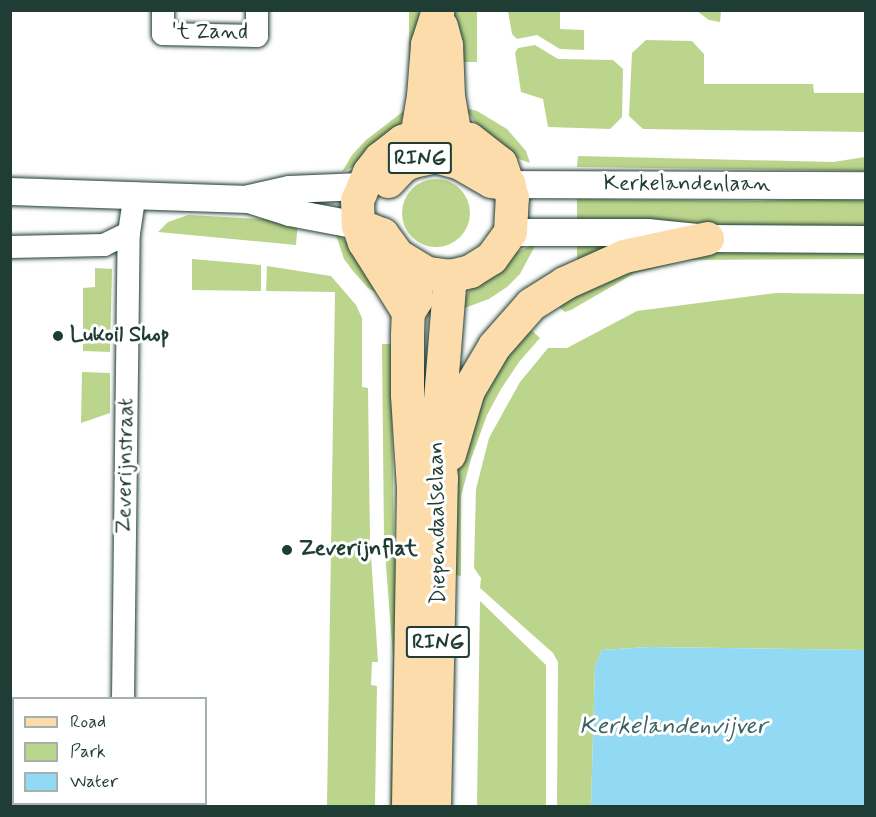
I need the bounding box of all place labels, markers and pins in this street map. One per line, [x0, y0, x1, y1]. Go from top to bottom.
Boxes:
place label: Lukoil Shop [70, 323, 169, 349]
marker: Lukoil Shop [51, 329, 65, 343]
place label: Zeverijnflat [299, 537, 418, 563]
marker: Zeverijnflat [280, 543, 294, 557]

